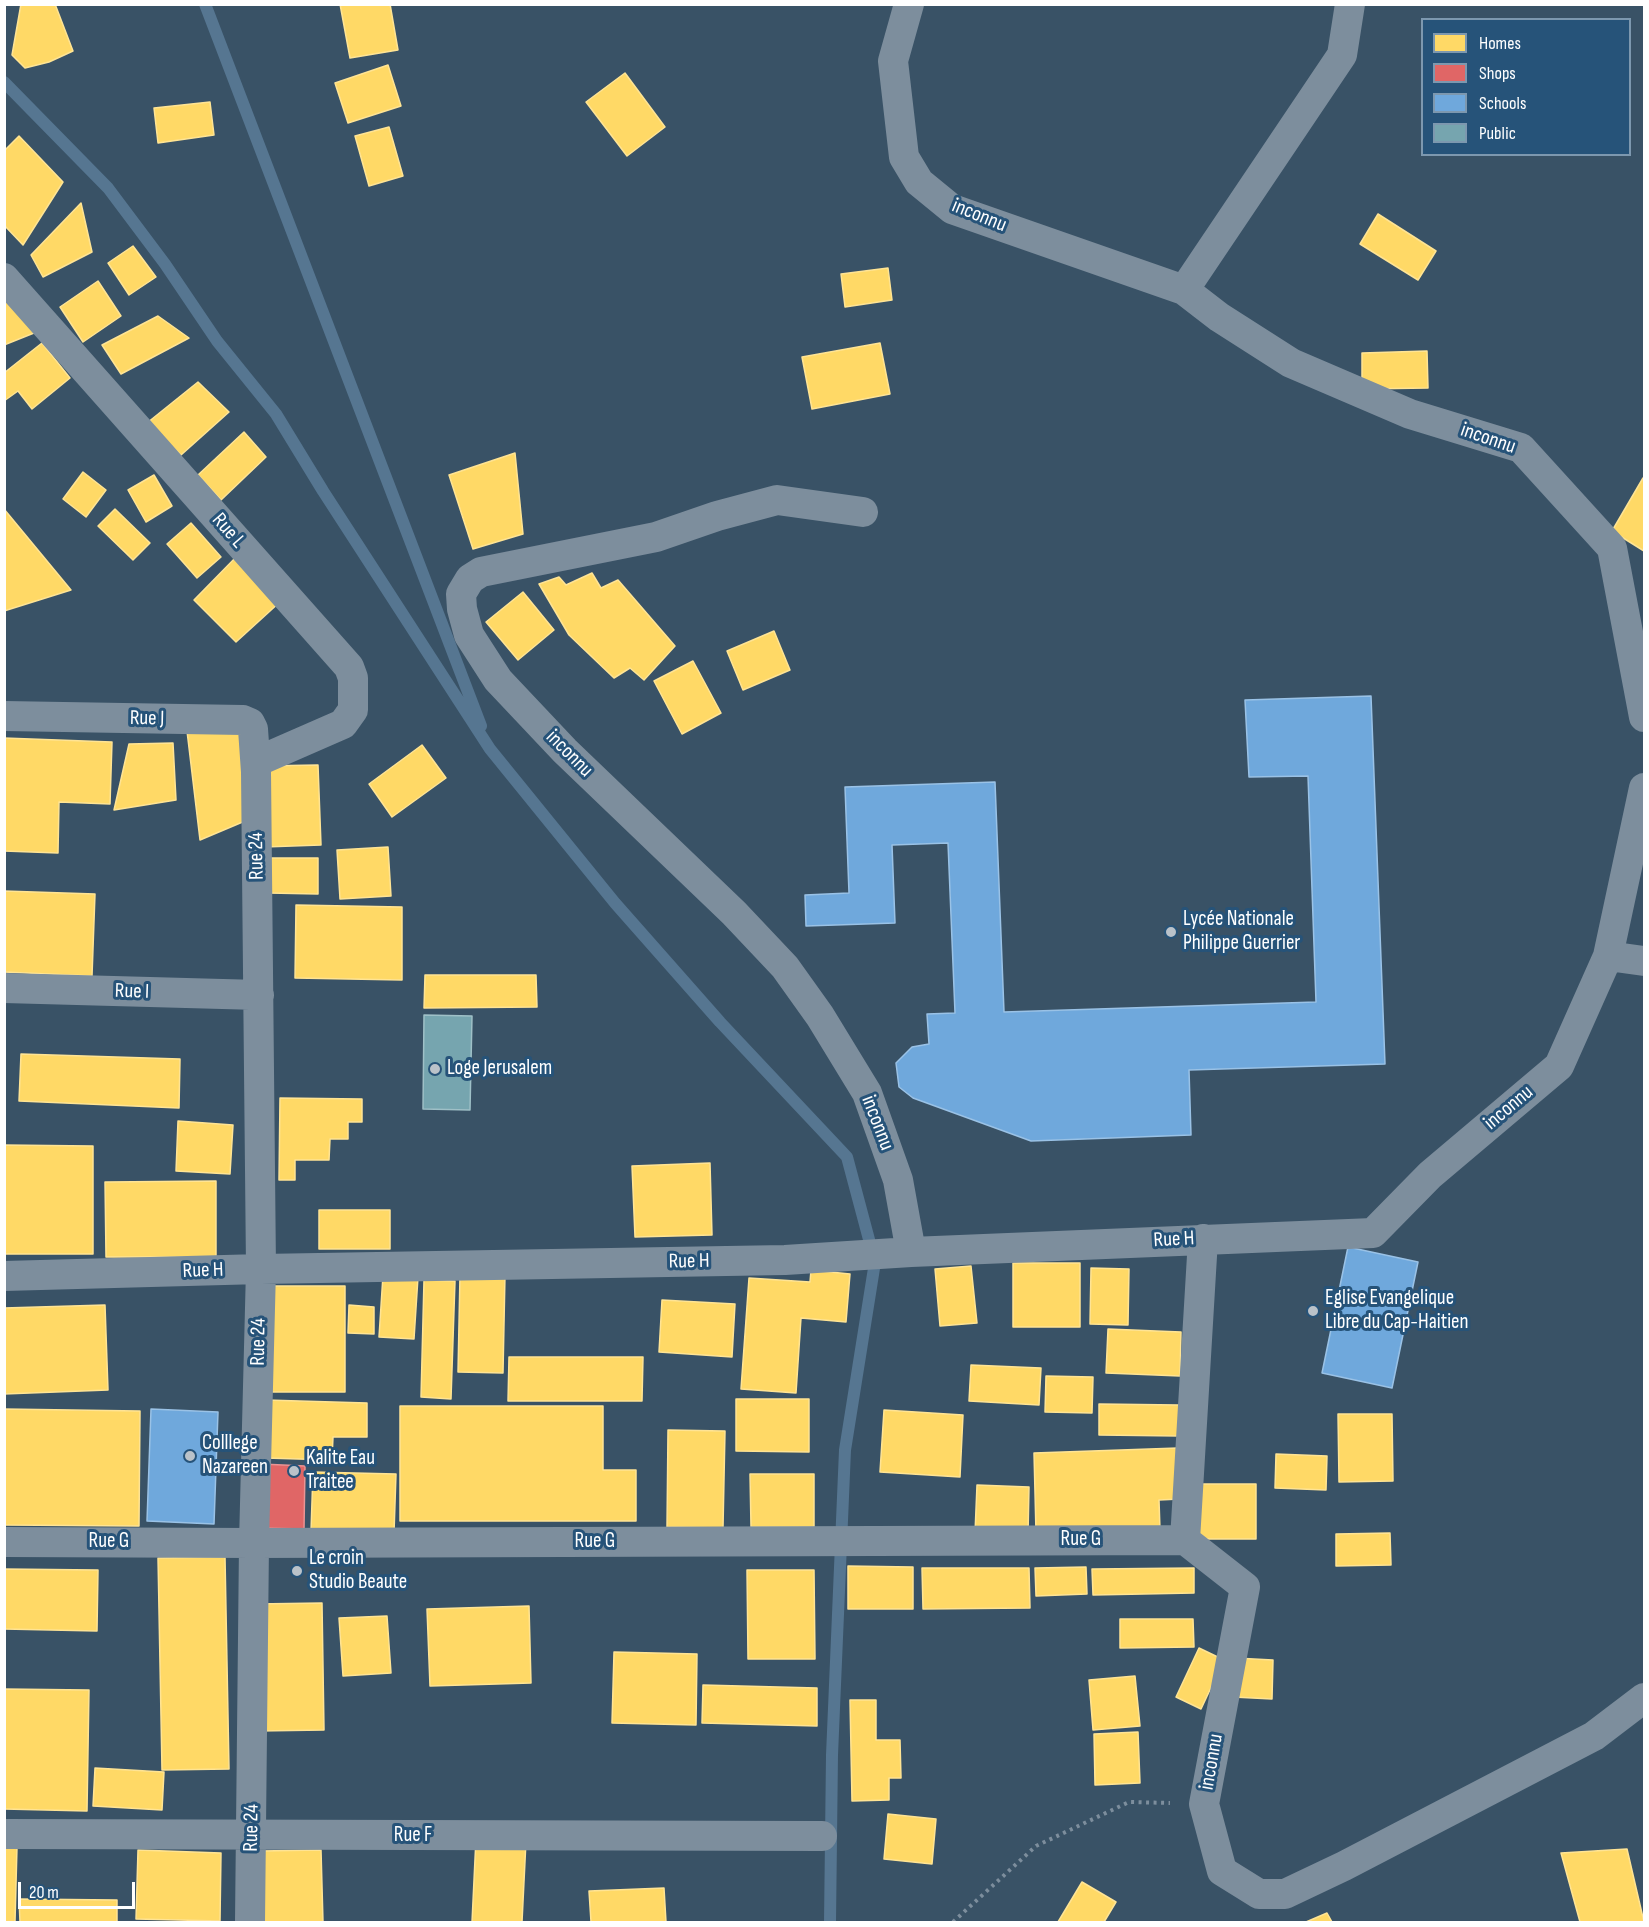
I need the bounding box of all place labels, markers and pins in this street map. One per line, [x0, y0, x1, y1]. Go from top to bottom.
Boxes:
place label: Lycée Nationale Philippe Guerrier [1183, 907, 1300, 957]
marker: Lycée Nationale Philippe Guerrier [1164, 925, 1178, 939]
place label: Loge Jerusalem [447, 1056, 552, 1082]
marker: Loge Jerusalem [428, 1062, 442, 1076]
place label: Eglise Evangelique Libre du Cap-Haitien [1325, 1286, 1468, 1336]
marker: Eglise Evangelique Libre du Cap-Haitien [1306, 1304, 1320, 1318]
place label: Colllege Nazareen [202, 1431, 268, 1481]
place label: Kalite Eau Traitee [306, 1446, 375, 1496]
marker: Colllege Nazareen [183, 1449, 197, 1463]
marker: Kalite Eau Traitee [287, 1464, 301, 1478]
place label: Le croin Studio Beaute [309, 1546, 407, 1596]
marker: Le croin Studio Beaute [290, 1564, 304, 1578]

